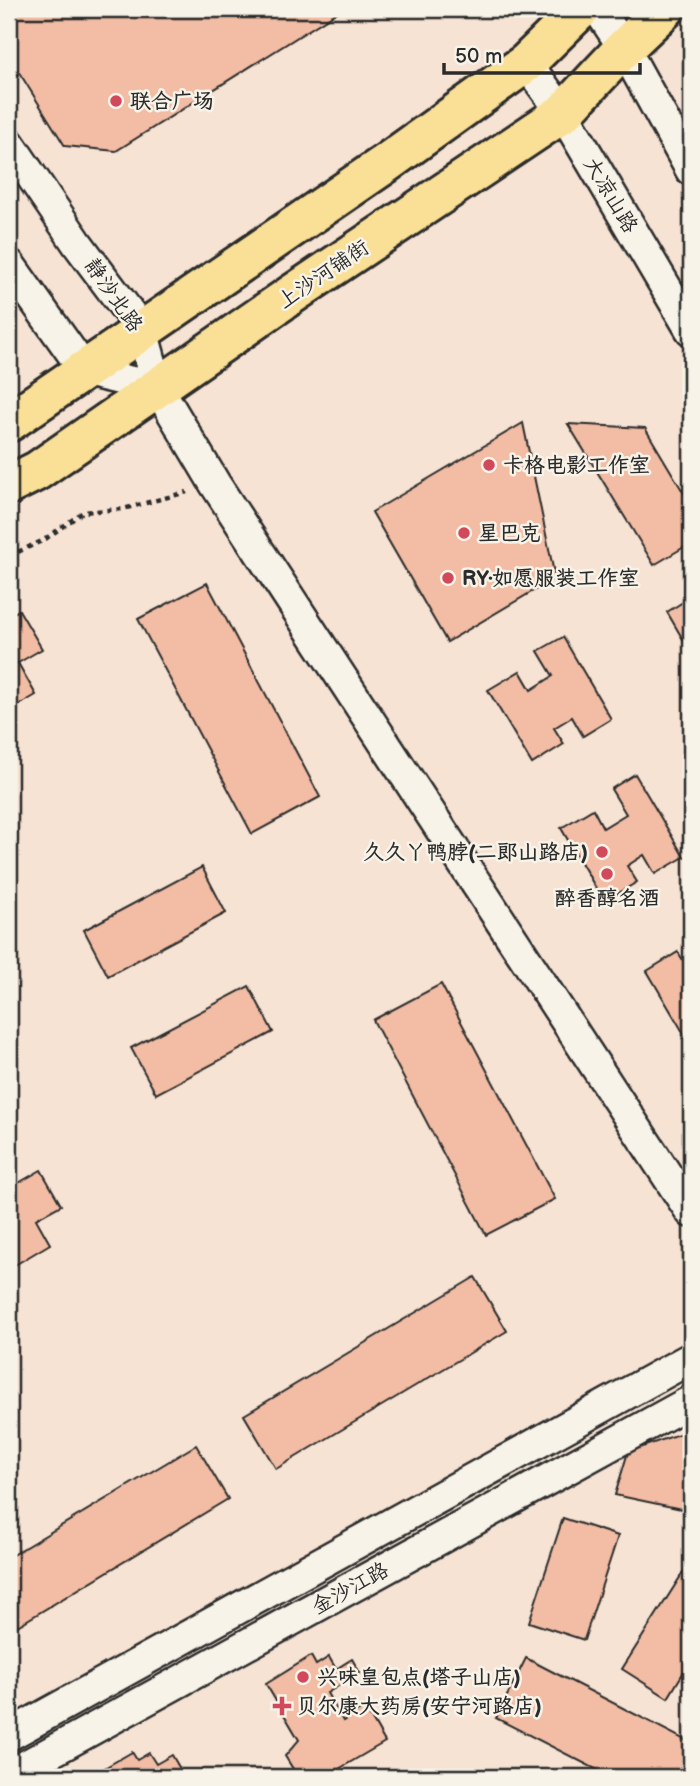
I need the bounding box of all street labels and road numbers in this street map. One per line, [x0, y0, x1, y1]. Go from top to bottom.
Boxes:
street label: 大凉山路 [578, 153, 643, 238]
street label: 上沙河铺街 [273, 235, 374, 314]
street label: 静沙北路 [79, 254, 148, 337]
street label: 金沙江路 [307, 1557, 393, 1620]

